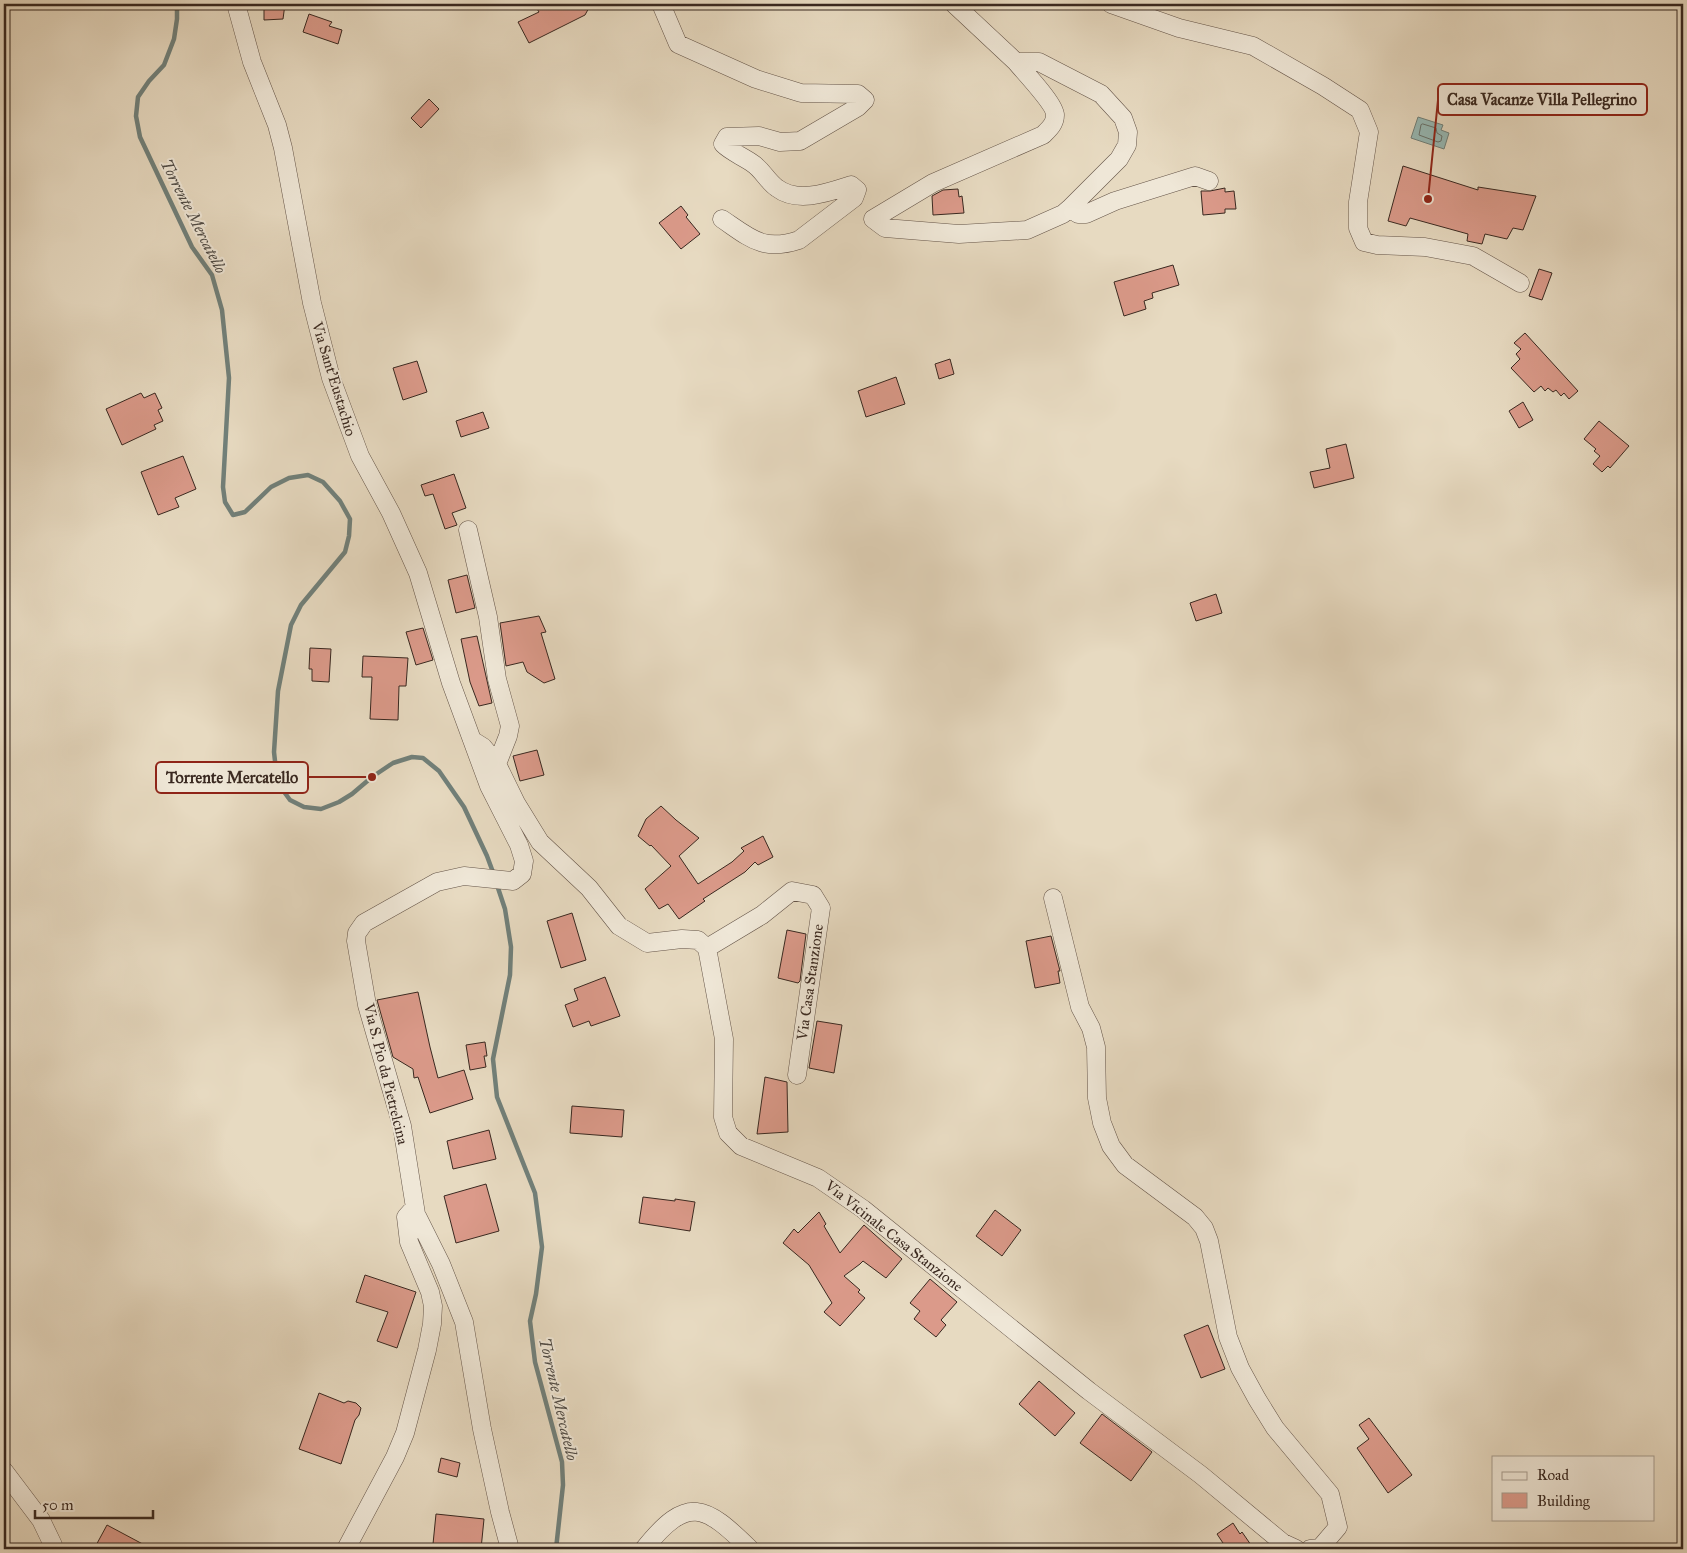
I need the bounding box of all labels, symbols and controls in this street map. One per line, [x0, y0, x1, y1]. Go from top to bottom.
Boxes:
callout: Casa Vacanze Villa Pellegrino [1438, 84, 1647, 115]
text: Casa Vacanze Villa Pellegrino [1447, 90, 1637, 110]
water label: Torrente Mercatello [157, 156, 230, 276]
street label: Via Sant'Eustachio [308, 319, 360, 439]
callout: Torrente Mercatello [156, 762, 308, 793]
text: Torrente Mercatello [165, 768, 298, 787]
street label: Via Casa Stanzione [793, 923, 827, 1042]
street label: Via S. Pio da Pietrelcina [360, 1001, 412, 1147]
street label: Via Vicinale Casa Stanzione [821, 1176, 967, 1295]
water label: Torrente Mercatello [535, 1336, 582, 1462]
legend [1492, 1456, 1654, 1520]
text: Road [1537, 1466, 1569, 1484]
scale bar [35, 1488, 152, 1520]
text: Building [1537, 1492, 1591, 1510]
text: 50 m [42, 1496, 74, 1514]

